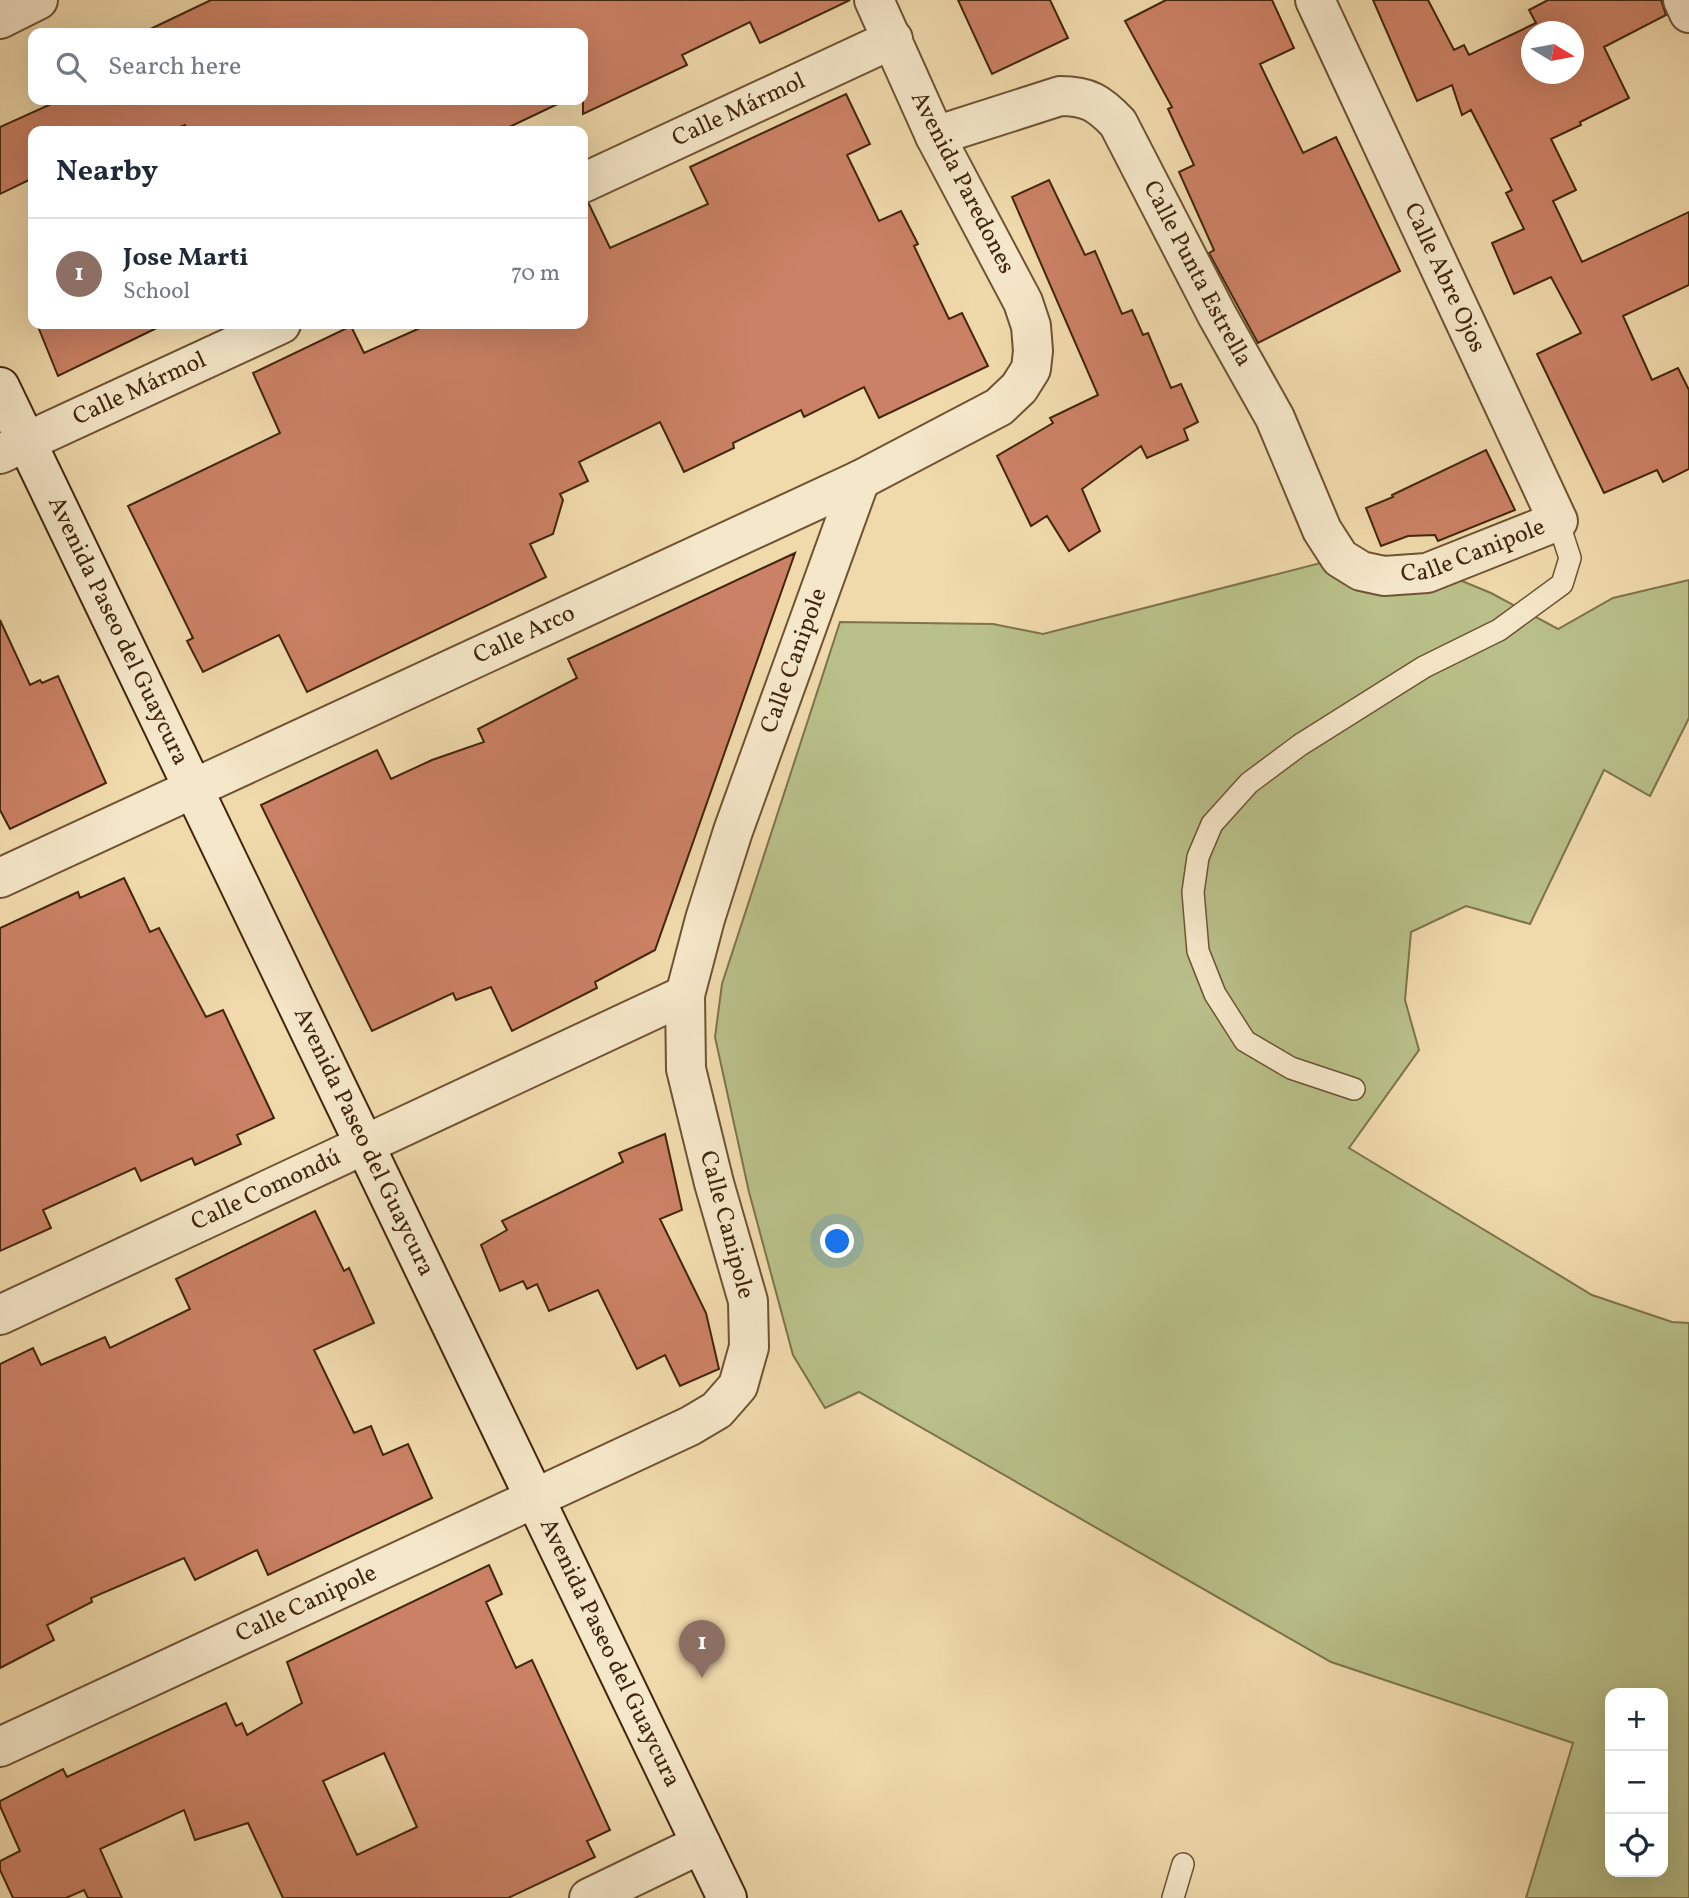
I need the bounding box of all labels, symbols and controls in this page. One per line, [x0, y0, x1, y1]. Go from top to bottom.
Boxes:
north arrow [1521, 21, 1584, 84]
search box [28, 28, 588, 105]
icon: search [52, 48, 90, 86]
text: Search here [108, 49, 241, 85]
street label: Calle Mármol [667, 65, 811, 156]
street label: Avenida Paredones [901, 86, 1023, 280]
text: Nearby [56, 151, 158, 193]
street label: Calle Punta Estrella [1134, 175, 1260, 373]
street label: Calle Abre Ojos [1394, 197, 1494, 359]
text: Jose Marti [123, 240, 248, 276]
text: 1 [74, 258, 84, 290]
text: 70 m [511, 258, 560, 290]
text: School [123, 276, 190, 308]
street label: Calle Mármol [67, 344, 212, 435]
street label: Avenida Paseo del Guaycura [38, 491, 197, 771]
street label: Calle Canipole [1400, 511, 1550, 592]
street label: Calle Canipole [753, 583, 836, 738]
street label: Calle Arco [468, 597, 581, 673]
street label: Avenida Paseo del Guaycura [284, 1002, 443, 1282]
street label: Calle Comondú [186, 1141, 347, 1240]
street label: Calle Canipole [690, 1147, 762, 1303]
your location [820, 1224, 854, 1258]
street label: Avenida Paseo del Guaycura [530, 1513, 688, 1793]
street label: Calle Canipole [230, 1557, 383, 1652]
pin: 1 [679, 1620, 725, 1678]
map controls [1605, 1688, 1668, 1877]
button: + [1605, 1688, 1668, 1751]
button: − [1605, 1751, 1668, 1814]
button: locate [1605, 1814, 1668, 1877]

